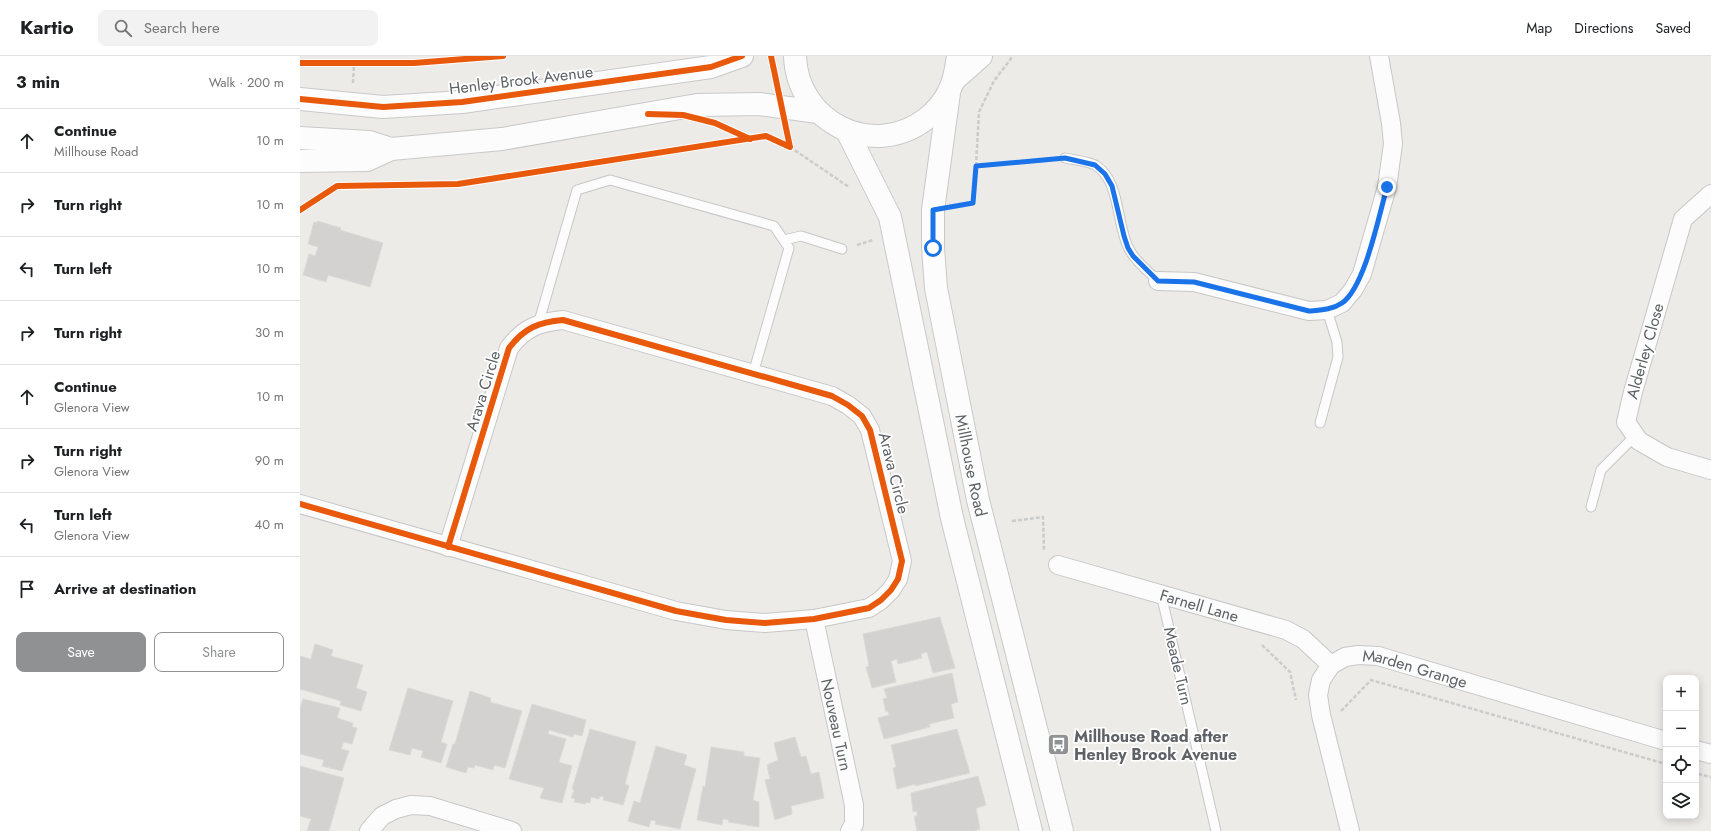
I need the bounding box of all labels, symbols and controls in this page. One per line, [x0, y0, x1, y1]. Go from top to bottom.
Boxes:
search box [98, 10, 378, 46]
text: Kartio [20, 14, 74, 41]
icon: search [112, 17, 134, 39]
text: Search here [144, 17, 220, 39]
text: Map [1526, 18, 1552, 38]
text: Directions [1574, 18, 1634, 38]
text: Saved [1656, 18, 1691, 38]
street label: Henley Brook Avenue [448, 60, 594, 100]
text: 3 min [16, 70, 60, 94]
text: Walk · 200 m [209, 73, 284, 92]
text: Continue [54, 120, 117, 142]
icon: ahead [16, 130, 38, 152]
text: 10 m [256, 131, 284, 150]
text: Millhouse Road [54, 142, 139, 161]
route end [1378, 178, 1396, 196]
icon: right [16, 194, 38, 216]
text: Turn right [54, 194, 122, 216]
text: 10 m [256, 195, 284, 214]
route start [924, 239, 942, 257]
icon: left [16, 258, 38, 280]
text: Turn left [54, 258, 112, 280]
text: 10 m [256, 259, 284, 278]
street label: Alderley Close [1620, 300, 1670, 402]
icon: right [16, 322, 38, 344]
text: Turn right [54, 322, 122, 344]
text: 30 m [255, 323, 284, 342]
street label: Arava Circle [460, 348, 506, 434]
text: Continue [54, 376, 117, 398]
icon: ahead [16, 386, 38, 408]
text: 10 m [256, 387, 284, 406]
text: Glenora View [54, 398, 130, 417]
street label: Millhouse Road [950, 412, 993, 519]
street label: Arava Circle [873, 430, 915, 516]
text: Turn right [54, 440, 122, 462]
icon: right [16, 450, 38, 472]
text: 90 m [255, 451, 284, 470]
text: Glenora View [54, 462, 130, 481]
text: Turn left [54, 504, 112, 526]
icon: left [16, 514, 38, 536]
text: 40 m [255, 515, 284, 534]
text: Glenora View [54, 526, 130, 545]
icon: arrive [16, 578, 38, 600]
text: Arrive at destination [54, 578, 196, 600]
street label: Farnell Lane [1157, 583, 1242, 627]
street label: Meade Turn [1158, 625, 1198, 707]
button: Save [16, 632, 146, 672]
button: Share [154, 632, 284, 672]
street label: Marden Grange [1362, 644, 1470, 693]
map controls [1663, 675, 1699, 819]
button: + [1663, 675, 1699, 711]
street label: Nouveau Turn [816, 676, 858, 773]
button: − [1663, 711, 1699, 747]
place label: Millhouse Road after Henley Brook Avenue [1074, 725, 1237, 766]
bus stop icon: Millhouse Road after Henley Brook Avenue [1045, 732, 1071, 758]
button: locate [1663, 747, 1699, 783]
button: layers [1663, 783, 1699, 819]

